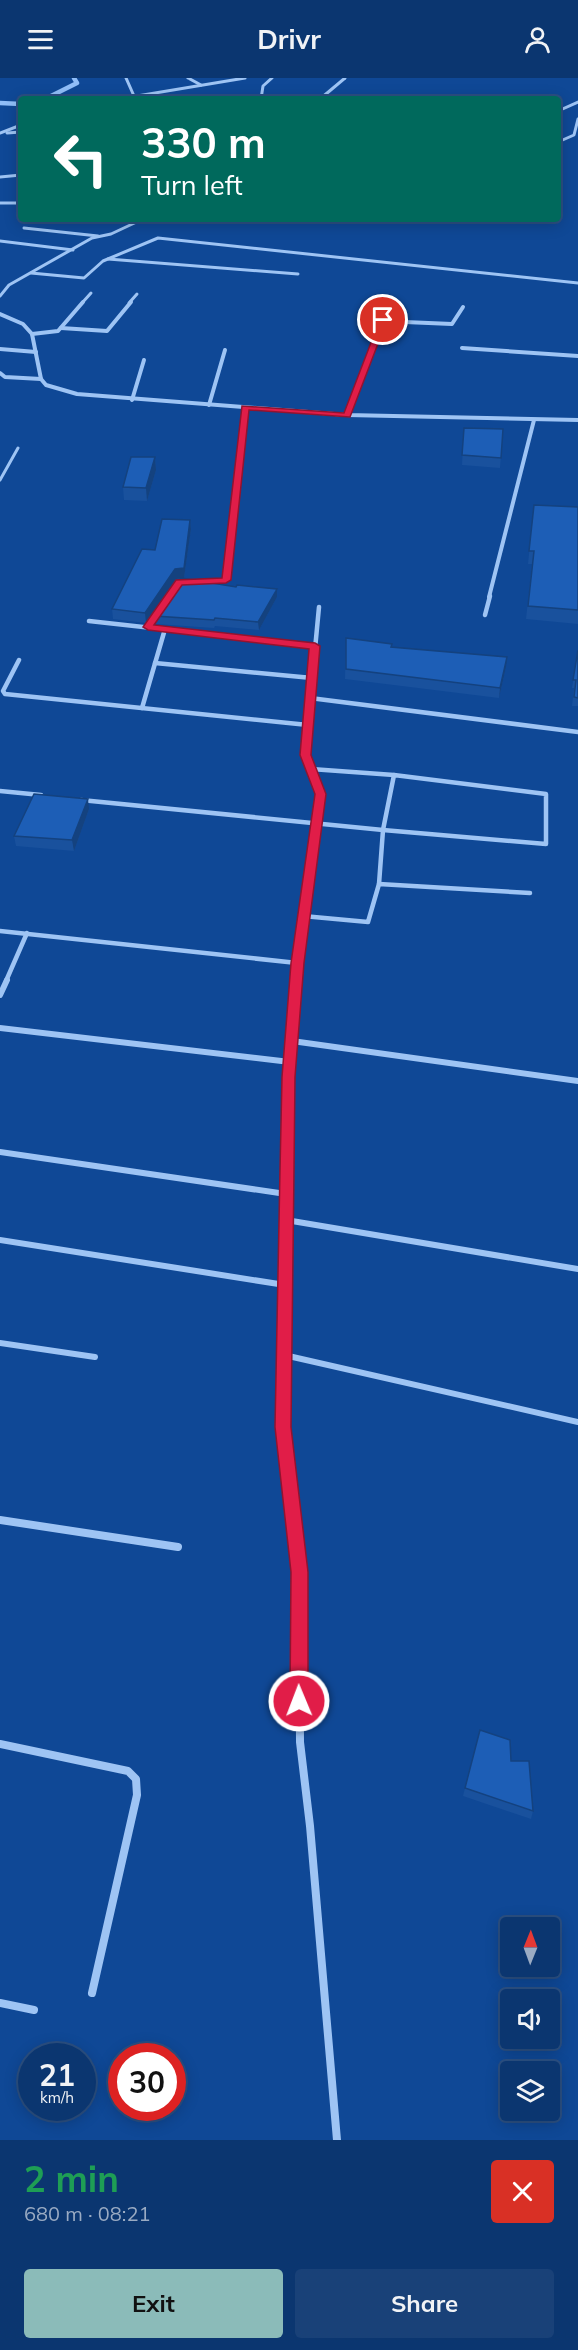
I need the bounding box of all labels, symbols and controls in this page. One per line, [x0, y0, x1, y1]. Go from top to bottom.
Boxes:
text: Drivr [257, 22, 321, 56]
icon: menu [24, 23, 57, 56]
icon: person [521, 23, 554, 56]
text: 330 m [141, 116, 266, 169]
icon: left [42, 120, 120, 198]
text: Turn left [141, 168, 243, 202]
pin [357, 294, 408, 345]
icon: arrive [366, 303, 399, 336]
position arrow [267, 1669, 331, 1733]
north arrow [500, 1917, 560, 1977]
map controls [500, 1917, 560, 2121]
button: sound [500, 1989, 560, 2049]
speed limit sign: 30 [108, 2043, 186, 2121]
text: 21 [39, 2056, 75, 2094]
button: layers [500, 2061, 560, 2121]
text: km/h [40, 2088, 74, 2107]
text: 2 min [24, 2156, 119, 2201]
button: close [491, 2160, 554, 2223]
text: 680 m · 08:21 [24, 2201, 150, 2226]
button: Exit [24, 2269, 283, 2338]
button: Share [295, 2269, 554, 2338]

